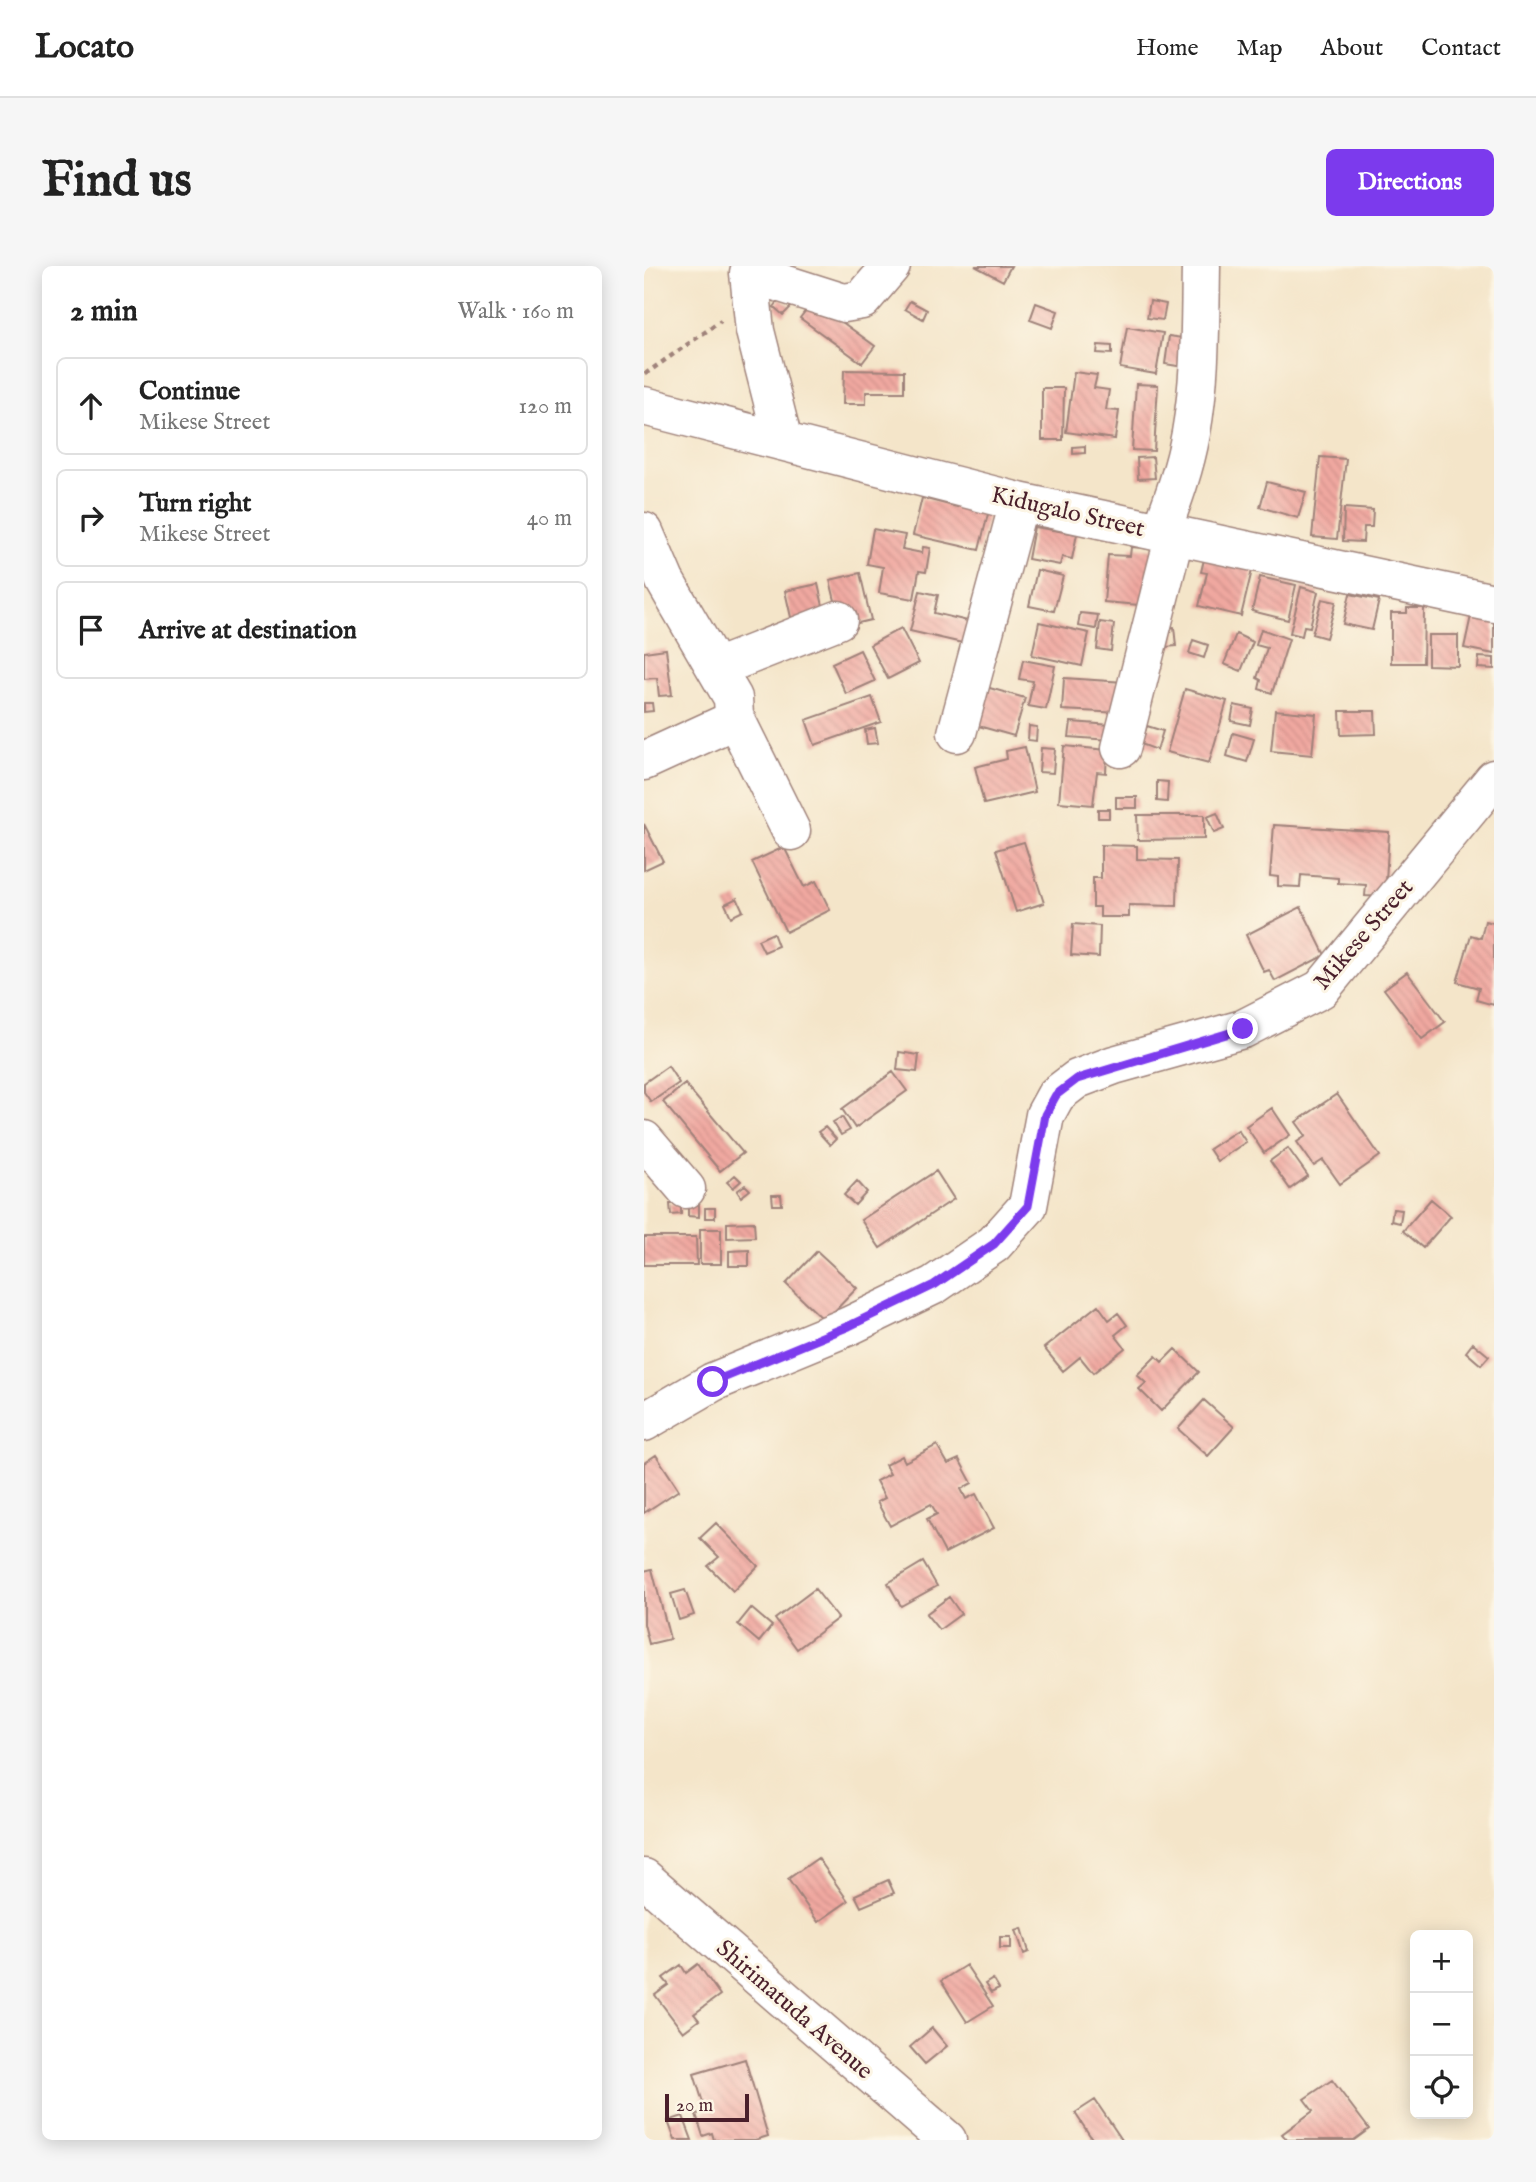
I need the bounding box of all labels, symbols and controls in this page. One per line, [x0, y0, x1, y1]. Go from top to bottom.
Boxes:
text: Locato [35, 27, 134, 69]
text: Home [1136, 33, 1199, 64]
text: Map [1237, 33, 1283, 64]
text: About [1321, 33, 1383, 64]
text: Contact [1421, 33, 1501, 64]
button: Directions [1326, 149, 1494, 216]
text: Find us [42, 151, 192, 213]
text: 2 min [70, 293, 138, 331]
text: Walk · 160 m [457, 297, 574, 326]
text: Continue [139, 375, 240, 408]
icon: ahead [72, 387, 110, 425]
text: 120 m [519, 392, 572, 421]
text: Mikese Street [139, 408, 270, 437]
street label: Kidugalo Street [988, 480, 1147, 545]
text: Turn right [139, 487, 252, 520]
icon: right [72, 499, 110, 537]
text: 40 m [527, 504, 572, 533]
text: Mikese Street [139, 520, 270, 549]
icon: arrive [72, 611, 110, 649]
text: Arrive at destination [139, 614, 357, 647]
street label: Mikese Street [1307, 873, 1421, 997]
route end [1227, 1013, 1258, 1044]
route start [697, 1366, 728, 1397]
map controls [1410, 1930, 1473, 2119]
button: + [1410, 1930, 1473, 1993]
street label: Shirimatuda Avenue [709, 1933, 879, 2087]
button: − [1410, 1993, 1473, 2056]
button: locate [1410, 2056, 1473, 2119]
scale bar [665, 2091, 749, 2123]
text: 20 m [676, 2094, 713, 2118]

